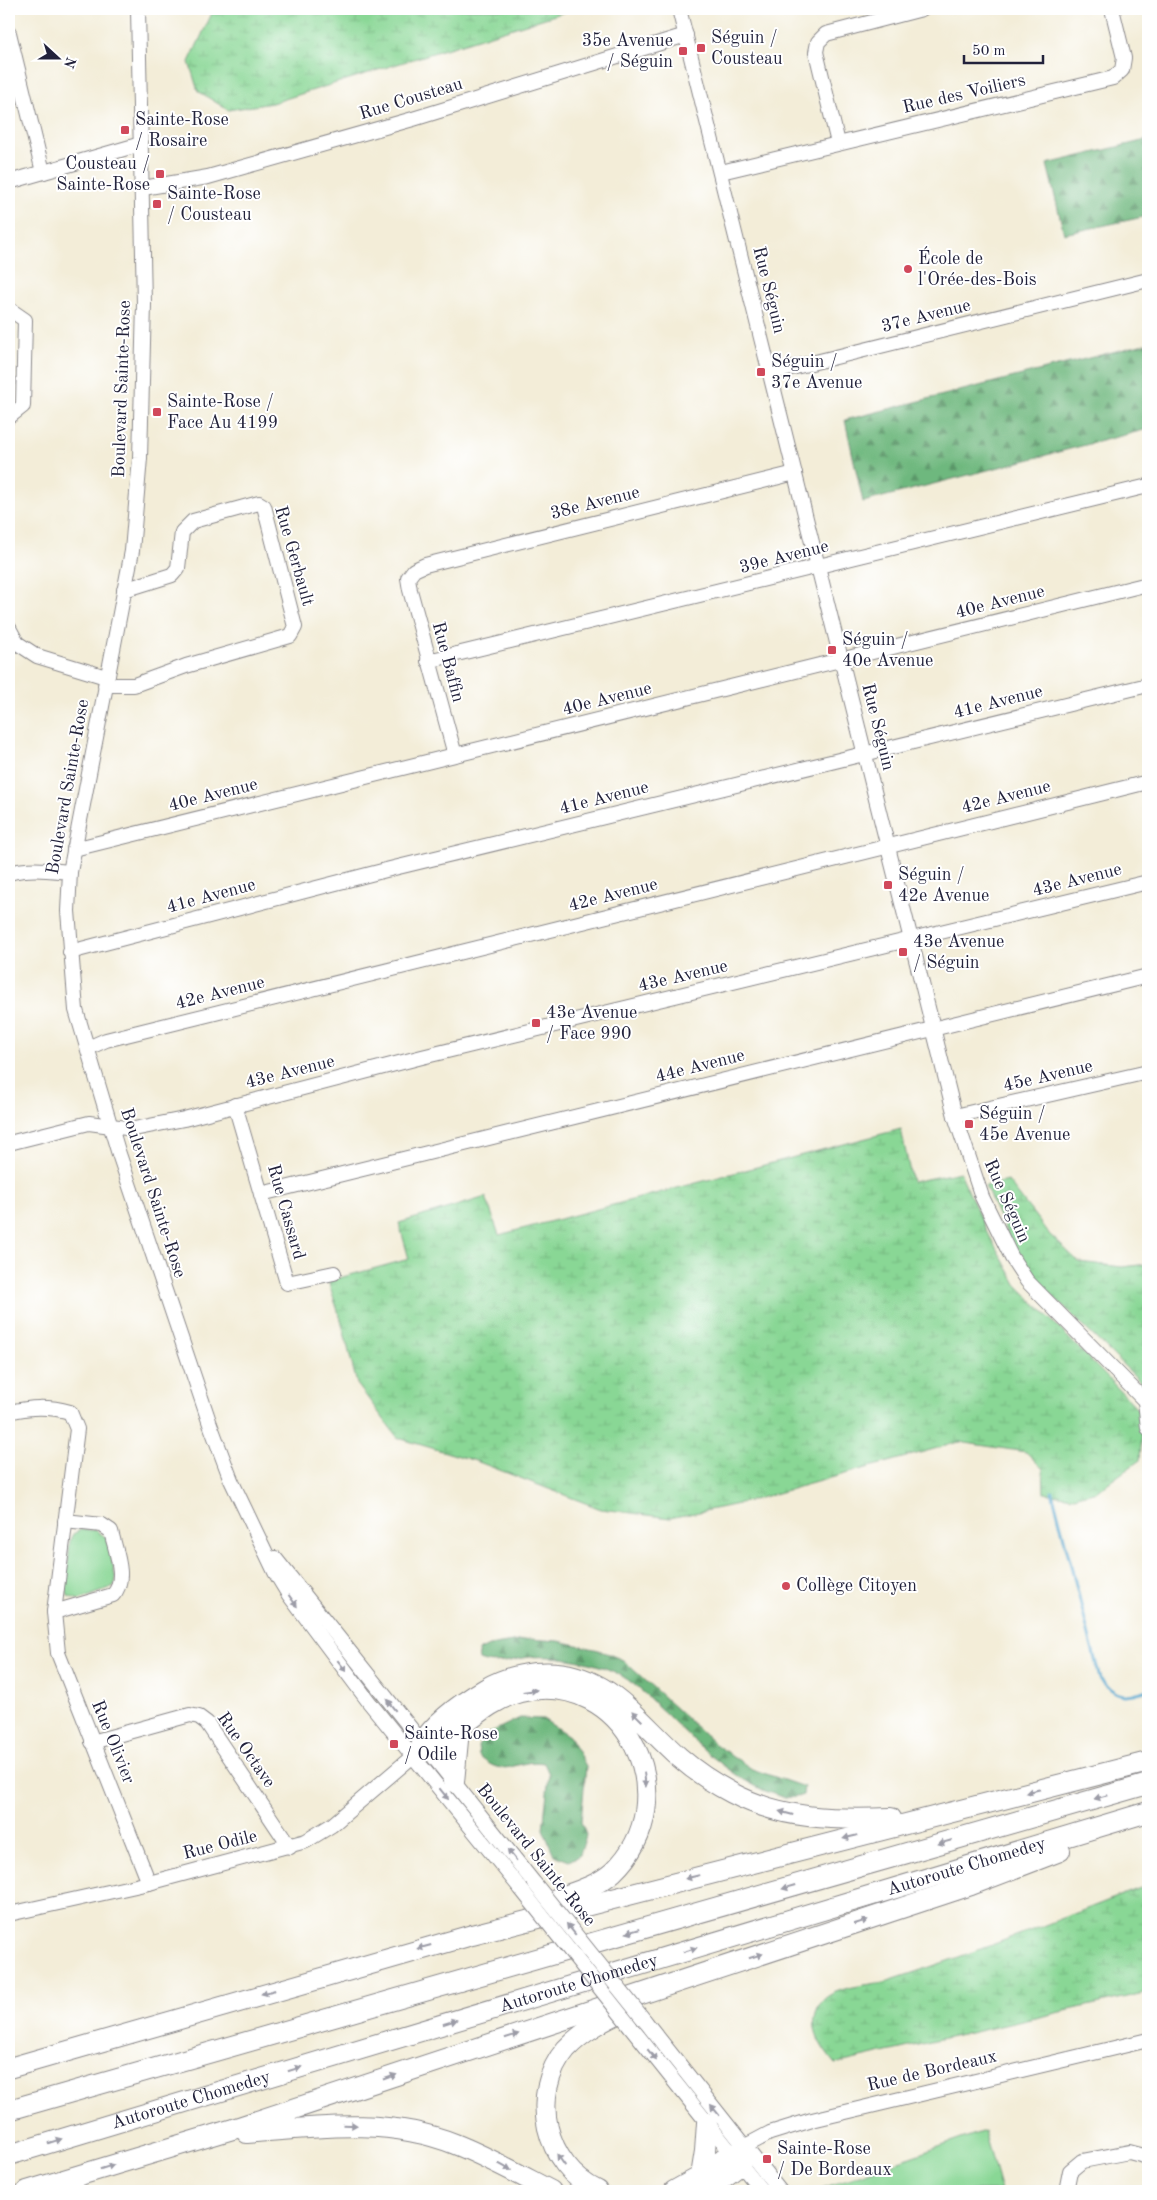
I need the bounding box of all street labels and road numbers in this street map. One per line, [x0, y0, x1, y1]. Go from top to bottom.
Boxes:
street label: Rue des Voiliers [901, 71, 1027, 117]
street label: Rue Cousteau [357, 75, 465, 123]
street label: Rue Séguin [749, 245, 789, 336]
street label: 37e Avenue [879, 296, 973, 336]
street label: Boulevard Sainte-Rose [110, 300, 134, 478]
street label: 38e Avenue [548, 483, 642, 523]
street label: Rue Gerbault [271, 504, 317, 608]
street label: 39e Avenue [737, 537, 831, 577]
street label: 40e Avenue [953, 582, 1047, 622]
street label: Rue Baffin [429, 620, 467, 704]
street label: 40e Avenue [560, 679, 654, 719]
street label: Rue Séguin [858, 682, 898, 773]
street label: 41e Avenue [951, 682, 1045, 722]
street label: Boulevard Sainte-Rose [44, 698, 92, 876]
street label: 40e Avenue [166, 775, 260, 815]
street label: 42e Avenue [959, 777, 1053, 817]
street label: 41e Avenue [557, 778, 651, 818]
street label: 43e Avenue [1030, 860, 1124, 900]
street label: 41e Avenue [165, 875, 257, 917]
street label: 42e Avenue [566, 875, 660, 915]
street label: 43e Avenue [636, 957, 730, 995]
street label: 42e Avenue [173, 973, 267, 1013]
street label: 44e Avenue [653, 1046, 747, 1086]
street label: 43e Avenue [243, 1052, 337, 1092]
street label: 45e Avenue [1001, 1057, 1095, 1095]
street label: Boulevard Sainte-Rose [117, 1106, 189, 1280]
street label: Rue Séguin [981, 1157, 1033, 1246]
street label: Rue Cassard [264, 1162, 308, 1262]
street label: Rue Olivier [88, 1698, 138, 1787]
street label: Rue Octave [213, 1709, 279, 1791]
street label: Boulevard Sainte-Rose [473, 1780, 599, 1930]
street label: Rue Odile [181, 1827, 259, 1863]
street label: Autoroute Chomedey [885, 1834, 1048, 1899]
street label: Autoroute Chomedey [497, 1951, 661, 2016]
street label: Rue de Bordeaux [865, 2047, 999, 2095]
street label: Autoroute Chomedey [109, 2068, 273, 2133]

